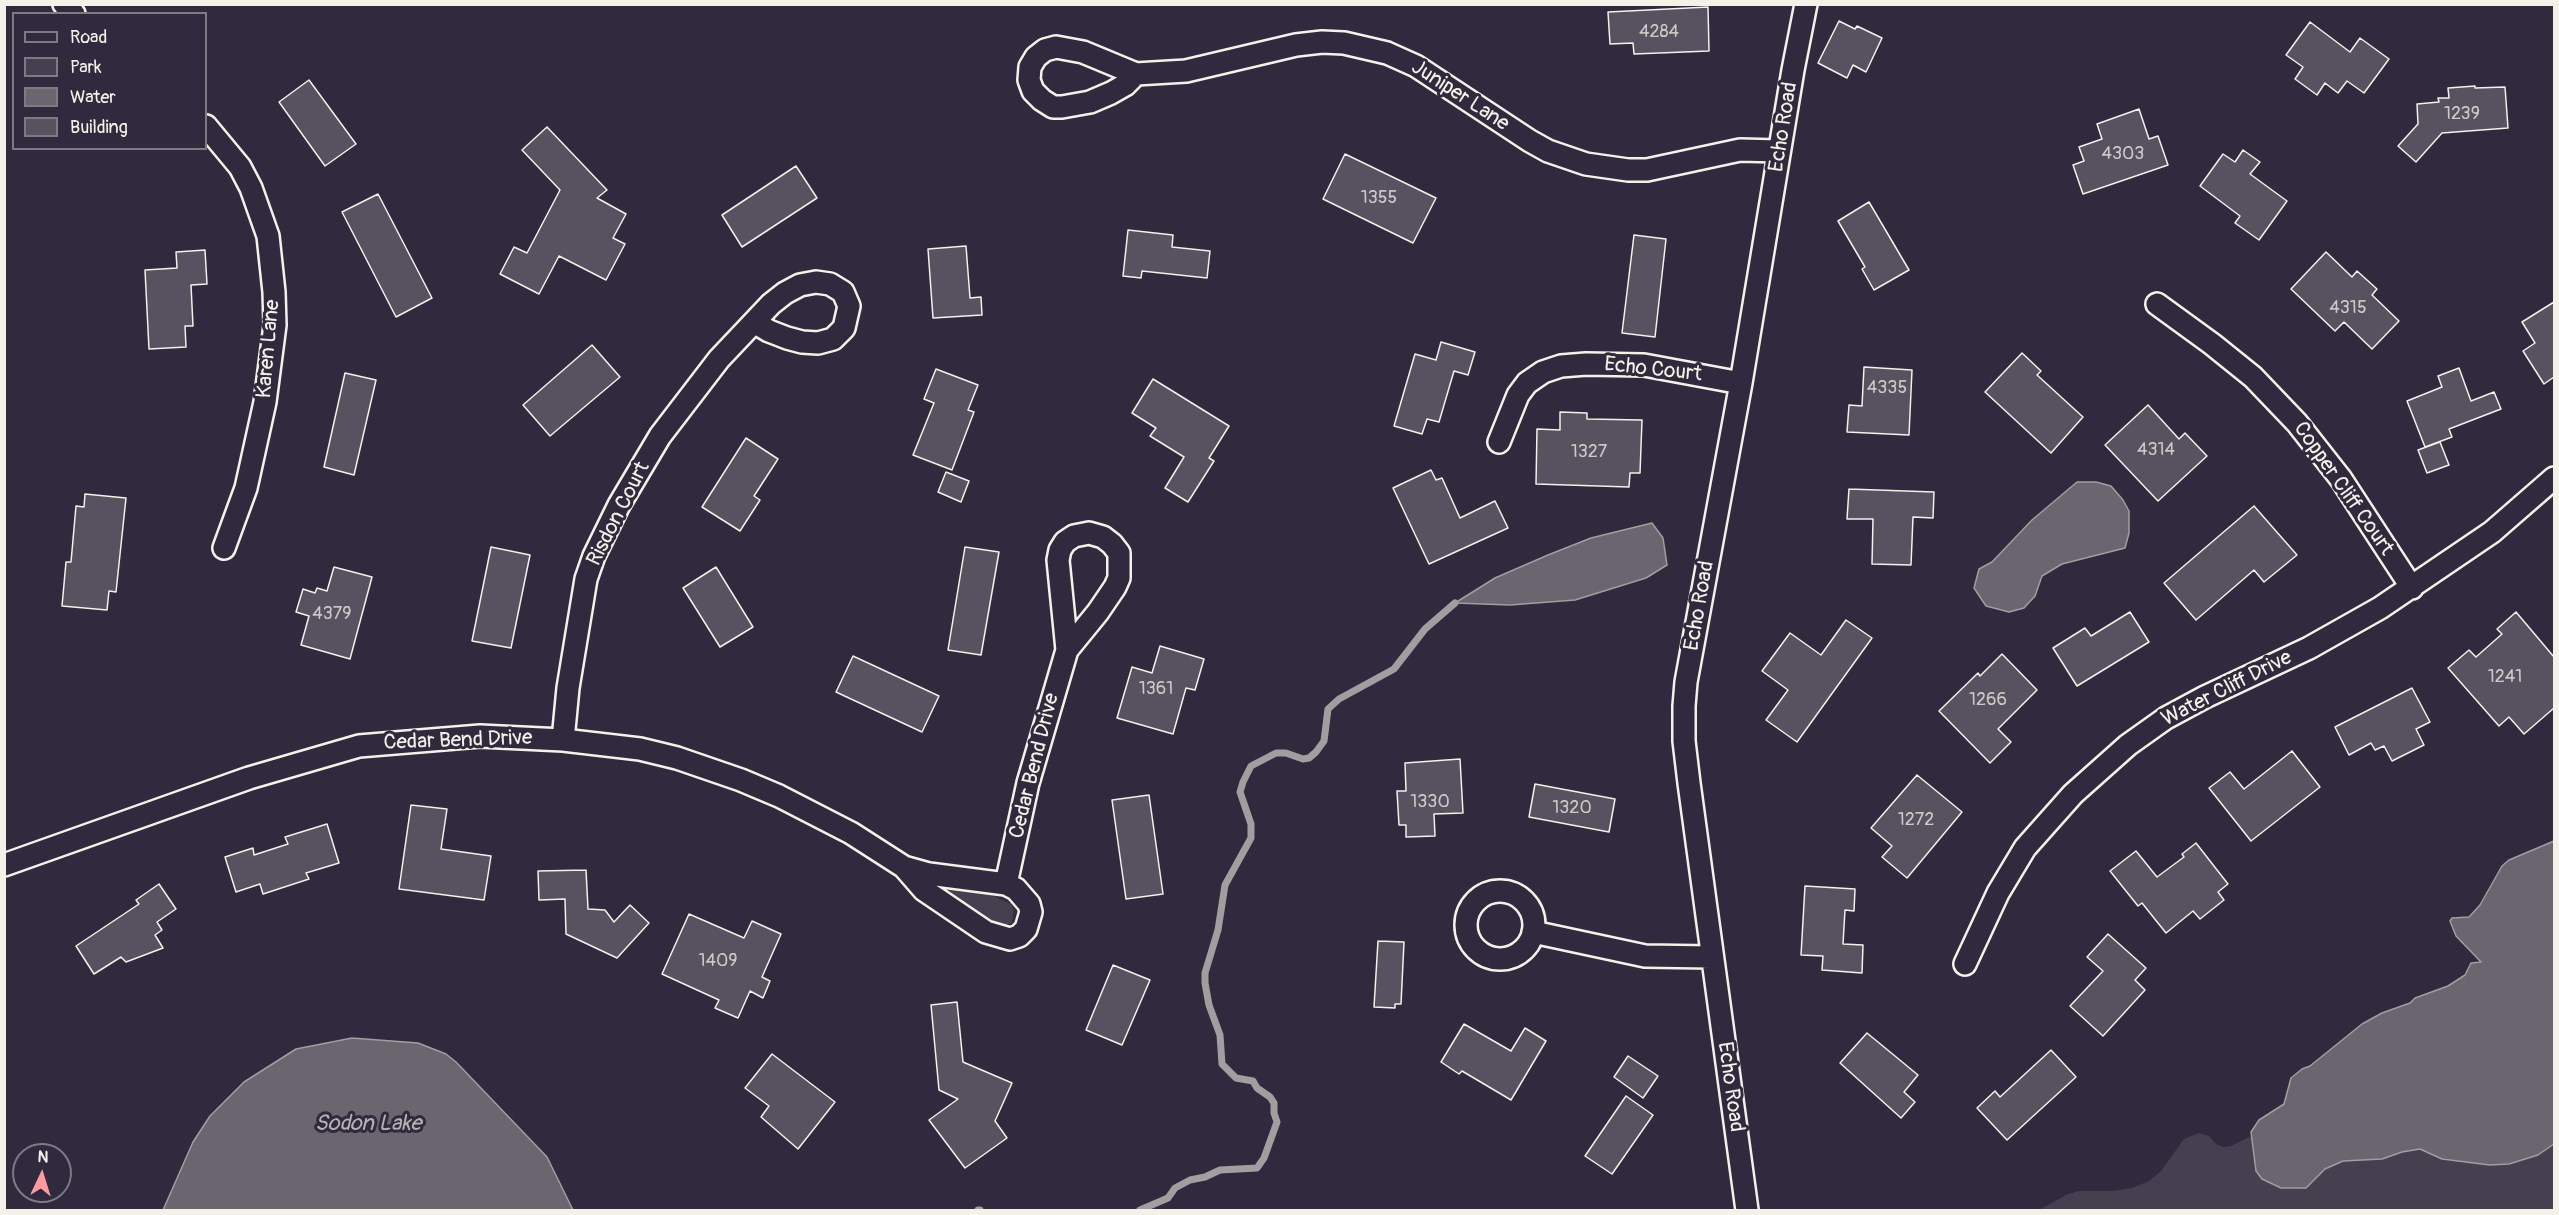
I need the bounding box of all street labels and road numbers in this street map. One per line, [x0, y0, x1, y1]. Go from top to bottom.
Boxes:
street label: Juniper Lane [1406, 55, 1514, 137]
street label: Echo Road [1764, 80, 1804, 174]
street label: Karen Lane [252, 299, 286, 399]
street label: Echo Court [1603, 352, 1703, 388]
street label: Copper Cliff Court [2288, 417, 2398, 561]
street label: Risdon Court [582, 458, 656, 570]
street label: Echo Road [1680, 559, 1720, 653]
street label: Water Cliff Drive [2158, 645, 2296, 733]
street label: Cedar Bend Drive [1005, 691, 1065, 841]
street label: Cedar Bend Drive [383, 726, 533, 756]
street label: Echo Road [1711, 1040, 1749, 1134]

